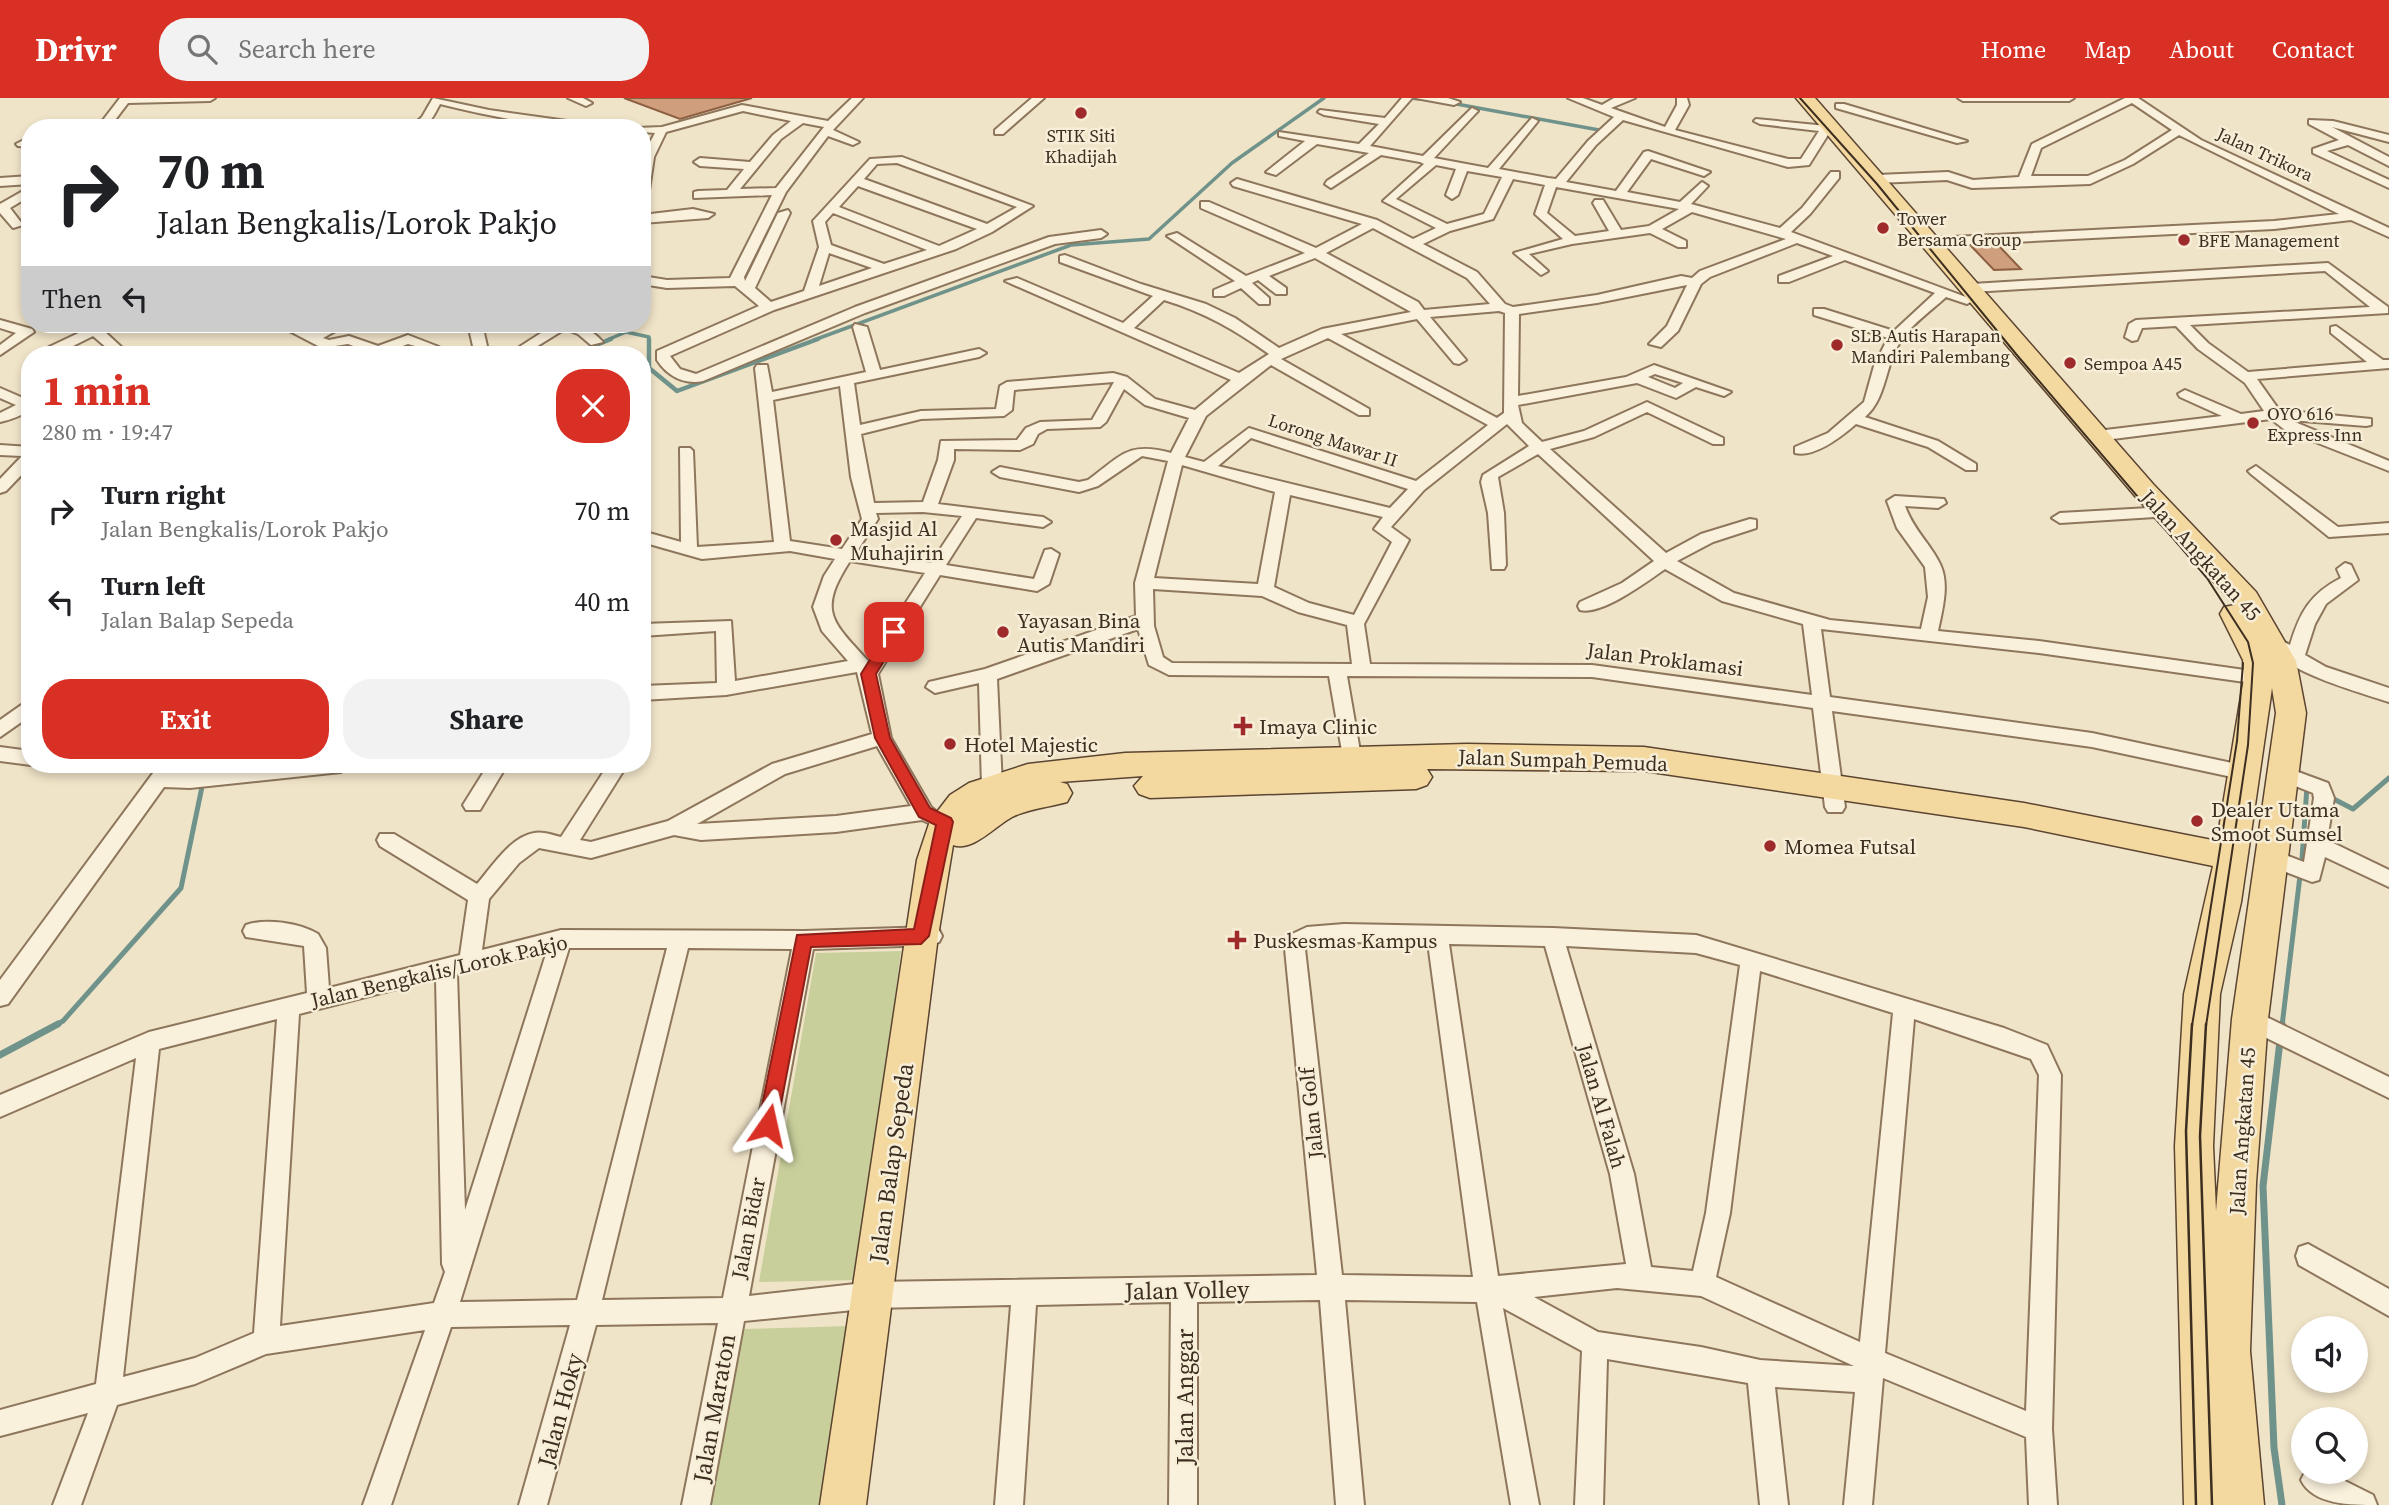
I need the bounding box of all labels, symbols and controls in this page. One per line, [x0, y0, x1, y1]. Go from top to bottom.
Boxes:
search box [159, 18, 649, 81]
text: Drivr [35, 27, 117, 72]
icon: search [183, 30, 221, 68]
text: Search here [239, 31, 376, 67]
text: Home [1981, 33, 2046, 66]
text: Map [2084, 33, 2131, 66]
text: About [2169, 33, 2234, 66]
text: Contact [2272, 33, 2354, 66]
marker: STIK Siti Khadijah [1073, 105, 1089, 121]
street label: Jalan Trikora [2212, 120, 2318, 188]
place label: STIK Siti Khadijah [1045, 123, 1117, 169]
text: 70 m [157, 137, 265, 204]
icon: right [42, 147, 133, 238]
text: Jalan Bengkalis/Lorok Pakjo [157, 201, 557, 245]
place label: Tower Bersama Group [1897, 206, 2022, 252]
marker: Tower Bersama Group [1875, 220, 1891, 236]
place label: BFE Management [2198, 228, 2340, 253]
marker: BFE Management [2176, 232, 2192, 248]
icon: left [116, 280, 154, 318]
text: Then [42, 281, 102, 317]
place label: SLB Autis Harapan Mandiri Palembang [1851, 323, 2010, 369]
marker: SLB Autis Harapan Mandiri Palembang [1829, 337, 1845, 353]
place label: Sempoa A45 [2084, 351, 2182, 376]
marker: Sempoa A45 [2062, 355, 2078, 371]
text: 1 min [42, 361, 151, 419]
button: close [556, 369, 630, 443]
place label: OYO 616 Express Inn [2267, 401, 2362, 447]
street label: Lorong Mawar II [1265, 407, 1401, 473]
marker: OYO 616 Express Inn [2245, 415, 2261, 431]
text: 280 m · 19:47 [42, 416, 173, 448]
text: Turn right [101, 477, 225, 513]
street label: Jalan Angkatan 45 [2133, 482, 2268, 627]
icon: right [42, 492, 80, 530]
text: 70 m [575, 493, 630, 529]
text: Jalan Bengkalis/Lorok Pakjo [101, 513, 389, 545]
place label: Masjid Al Muhajirin [850, 514, 944, 567]
marker: Masjid Al Muhajirin [828, 532, 844, 548]
text: Turn left [101, 568, 205, 604]
icon: left [42, 583, 80, 621]
text: 40 m [575, 584, 630, 620]
pin [864, 602, 924, 662]
text: Jalan Balap Sepeda [101, 604, 294, 636]
place label: Yayasan Bina Autis Mandiri [1017, 606, 1145, 659]
icon: arrive [875, 613, 913, 651]
marker: Yayasan Bina Autis Mandiri [995, 624, 1011, 640]
street label: Jalan Proklamasi [1584, 635, 1745, 683]
button: Exit [42, 679, 329, 759]
button: Share [343, 679, 630, 759]
place label: Imaya Clinic [1259, 712, 1377, 741]
marker: Imaya Clinic [1233, 716, 1253, 736]
place label: Hotel Majestic [964, 730, 1098, 759]
marker: Hotel Majestic [942, 736, 958, 752]
street label: Jalan Sumpah Pemuda [1457, 742, 1669, 778]
place label: Dealer Utama Smoot Sumsel [2211, 795, 2343, 848]
marker: Dealer Utama Smoot Sumsel [2189, 813, 2205, 829]
place label: Momea Futsal [1784, 832, 1916, 861]
marker: Momea Futsal [1762, 838, 1778, 854]
place label: Puskesmas Kampus [1253, 926, 1437, 955]
street label: Jalan Bengkalis/Lorok Pakjo [307, 927, 570, 1015]
marker: Puskesmas Kampus [1227, 930, 1247, 950]
street label: Jalan Al Falah [1570, 1039, 1634, 1172]
street label: Jalan Angkatan 45 [2222, 1046, 2262, 1217]
street label: Jalan Balap Sepeda [861, 1060, 921, 1266]
street label: Jalan Golf [1292, 1064, 1330, 1161]
position arrow [731, 1088, 805, 1162]
street label: Jalan Bidar [724, 1175, 772, 1282]
street label: Jalan Volley [1123, 1272, 1250, 1308]
map controls [2291, 1316, 2368, 1484]
button: sound [2291, 1316, 2368, 1393]
street label: Jalan Anggar [1168, 1329, 1201, 1466]
street label: Jalan Maraton [685, 1331, 743, 1486]
street label: Jalan Hoky [529, 1349, 591, 1472]
button: search [2291, 1407, 2368, 1484]

